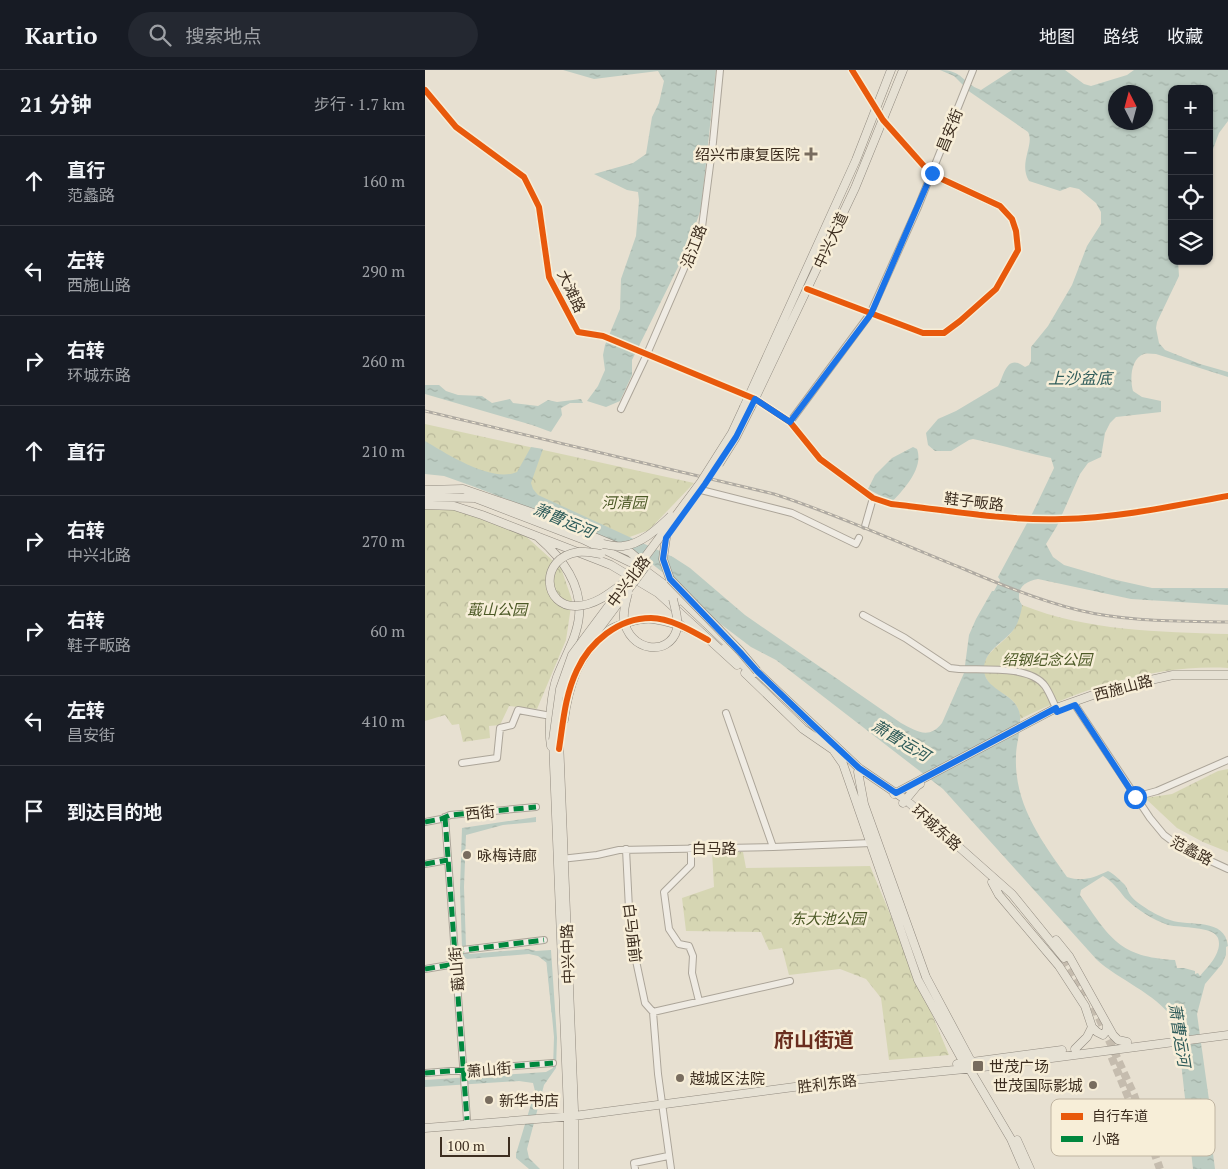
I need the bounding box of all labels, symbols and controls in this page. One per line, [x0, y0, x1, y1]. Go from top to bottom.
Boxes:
search box [128, 12, 478, 57]
text: Kartio [25, 19, 98, 51]
icon: search [146, 21, 174, 49]
text: 搜索地点 [186, 23, 262, 48]
text: 地图 [1039, 24, 1075, 48]
text: 路线 [1103, 24, 1139, 48]
text: 收藏 [1167, 24, 1203, 48]
north arrow [1108, 85, 1153, 130]
map controls [1168, 85, 1213, 265]
button: + [1168, 85, 1213, 130]
text: 21 分钟 [20, 90, 91, 118]
text: 步行 · 1.7 km [314, 93, 405, 115]
street label: 昌安街 [931, 105, 967, 155]
button: − [1168, 130, 1213, 175]
place label: 绍兴市康复医院 [695, 144, 800, 164]
marker: 绍兴市康复医院 [804, 147, 818, 161]
text: 直行 [67, 157, 105, 182]
route end [921, 162, 944, 185]
icon: ahead [20, 167, 48, 195]
text: 160 m [362, 170, 405, 192]
button: locate [1168, 175, 1213, 220]
text: 范蠡路 [67, 184, 115, 206]
street label: 中兴大道 [808, 209, 852, 271]
button: layers [1168, 220, 1213, 265]
street label: 沿江路 [676, 221, 710, 271]
text: 左转 [67, 247, 105, 272]
icon: left [20, 257, 48, 285]
text: 290 m [362, 260, 405, 282]
street label: 大滩路 [553, 266, 591, 316]
text: 西施山路 [67, 274, 131, 296]
text: 右转 [67, 337, 105, 362]
icon: right [20, 347, 48, 375]
text: 260 m [362, 350, 405, 372]
text: 环城东路 [67, 364, 131, 386]
water label: 上沙盆底 [1048, 367, 1115, 389]
icon: ahead [20, 437, 48, 465]
text: 直行 [67, 439, 105, 464]
text: 210 m [362, 440, 405, 462]
street label: 鞋子畈路 [943, 487, 1005, 515]
park label: 河清园 [601, 492, 648, 512]
water label: 萧曹运河 [530, 497, 601, 544]
text: 右转 [67, 517, 105, 542]
icon: right [20, 527, 48, 555]
text: 270 m [362, 530, 405, 552]
text: 中兴北路 [67, 544, 131, 566]
street label: 中兴北路 [602, 551, 654, 611]
park label: 蕺山公园 [467, 599, 529, 619]
text: 右转 [67, 607, 105, 632]
icon: right [20, 617, 48, 645]
text: 60 m [370, 620, 405, 642]
text: 鞋子畈路 [67, 634, 131, 656]
park label: 绍钢纪念公园 [1002, 649, 1094, 669]
street label: 西施山路 [1091, 670, 1155, 704]
text: 左转 [67, 697, 105, 722]
icon: left [20, 707, 48, 735]
text: 410 m [362, 710, 405, 732]
water label: 萧曹运河 [868, 714, 937, 767]
text: 昌安街 [67, 724, 115, 746]
route start [1124, 786, 1147, 809]
icon: arrive [20, 797, 48, 825]
text: 到达目的地 [67, 799, 162, 824]
street label: 环城东路 [908, 799, 966, 855]
street label: 西街 [464, 800, 496, 824]
street label: 范蠡路 [1167, 831, 1217, 869]
street label: 白马路 [691, 838, 737, 858]
place label: 咏梅诗廊 [477, 845, 537, 865]
marker: 咏梅诗廊 [461, 849, 473, 861]
street label: 白马庙前 [619, 902, 647, 964]
park label: 东大池公园 [790, 908, 867, 928]
street label: 中兴中路 [556, 924, 578, 984]
street label: 蕺山街 [444, 946, 468, 992]
water label: 萧曹运河 [1164, 1002, 1196, 1071]
district label: 府山街道 [774, 1026, 854, 1053]
place label: 世茂广场 [989, 1056, 1049, 1076]
street label: 萧山街 [466, 1057, 512, 1081]
marker: 世茂广场 [971, 1059, 985, 1073]
place label: 越城区法院 [690, 1068, 765, 1088]
street label: 胜利东路 [796, 1069, 858, 1097]
marker: 越城区法院 [674, 1072, 686, 1084]
place label: 世茂国际影城 [993, 1075, 1083, 1095]
marker: 世茂国际影城 [1087, 1079, 1099, 1091]
place label: 新华书店 [499, 1090, 559, 1110]
marker: 新华书店 [483, 1094, 495, 1106]
legend [1051, 1099, 1215, 1156]
text: 自行车道 [1092, 1106, 1148, 1125]
text: 小路 [1092, 1129, 1120, 1148]
scale bar [440, 1134, 510, 1157]
text: 100 m [447, 1136, 485, 1155]

